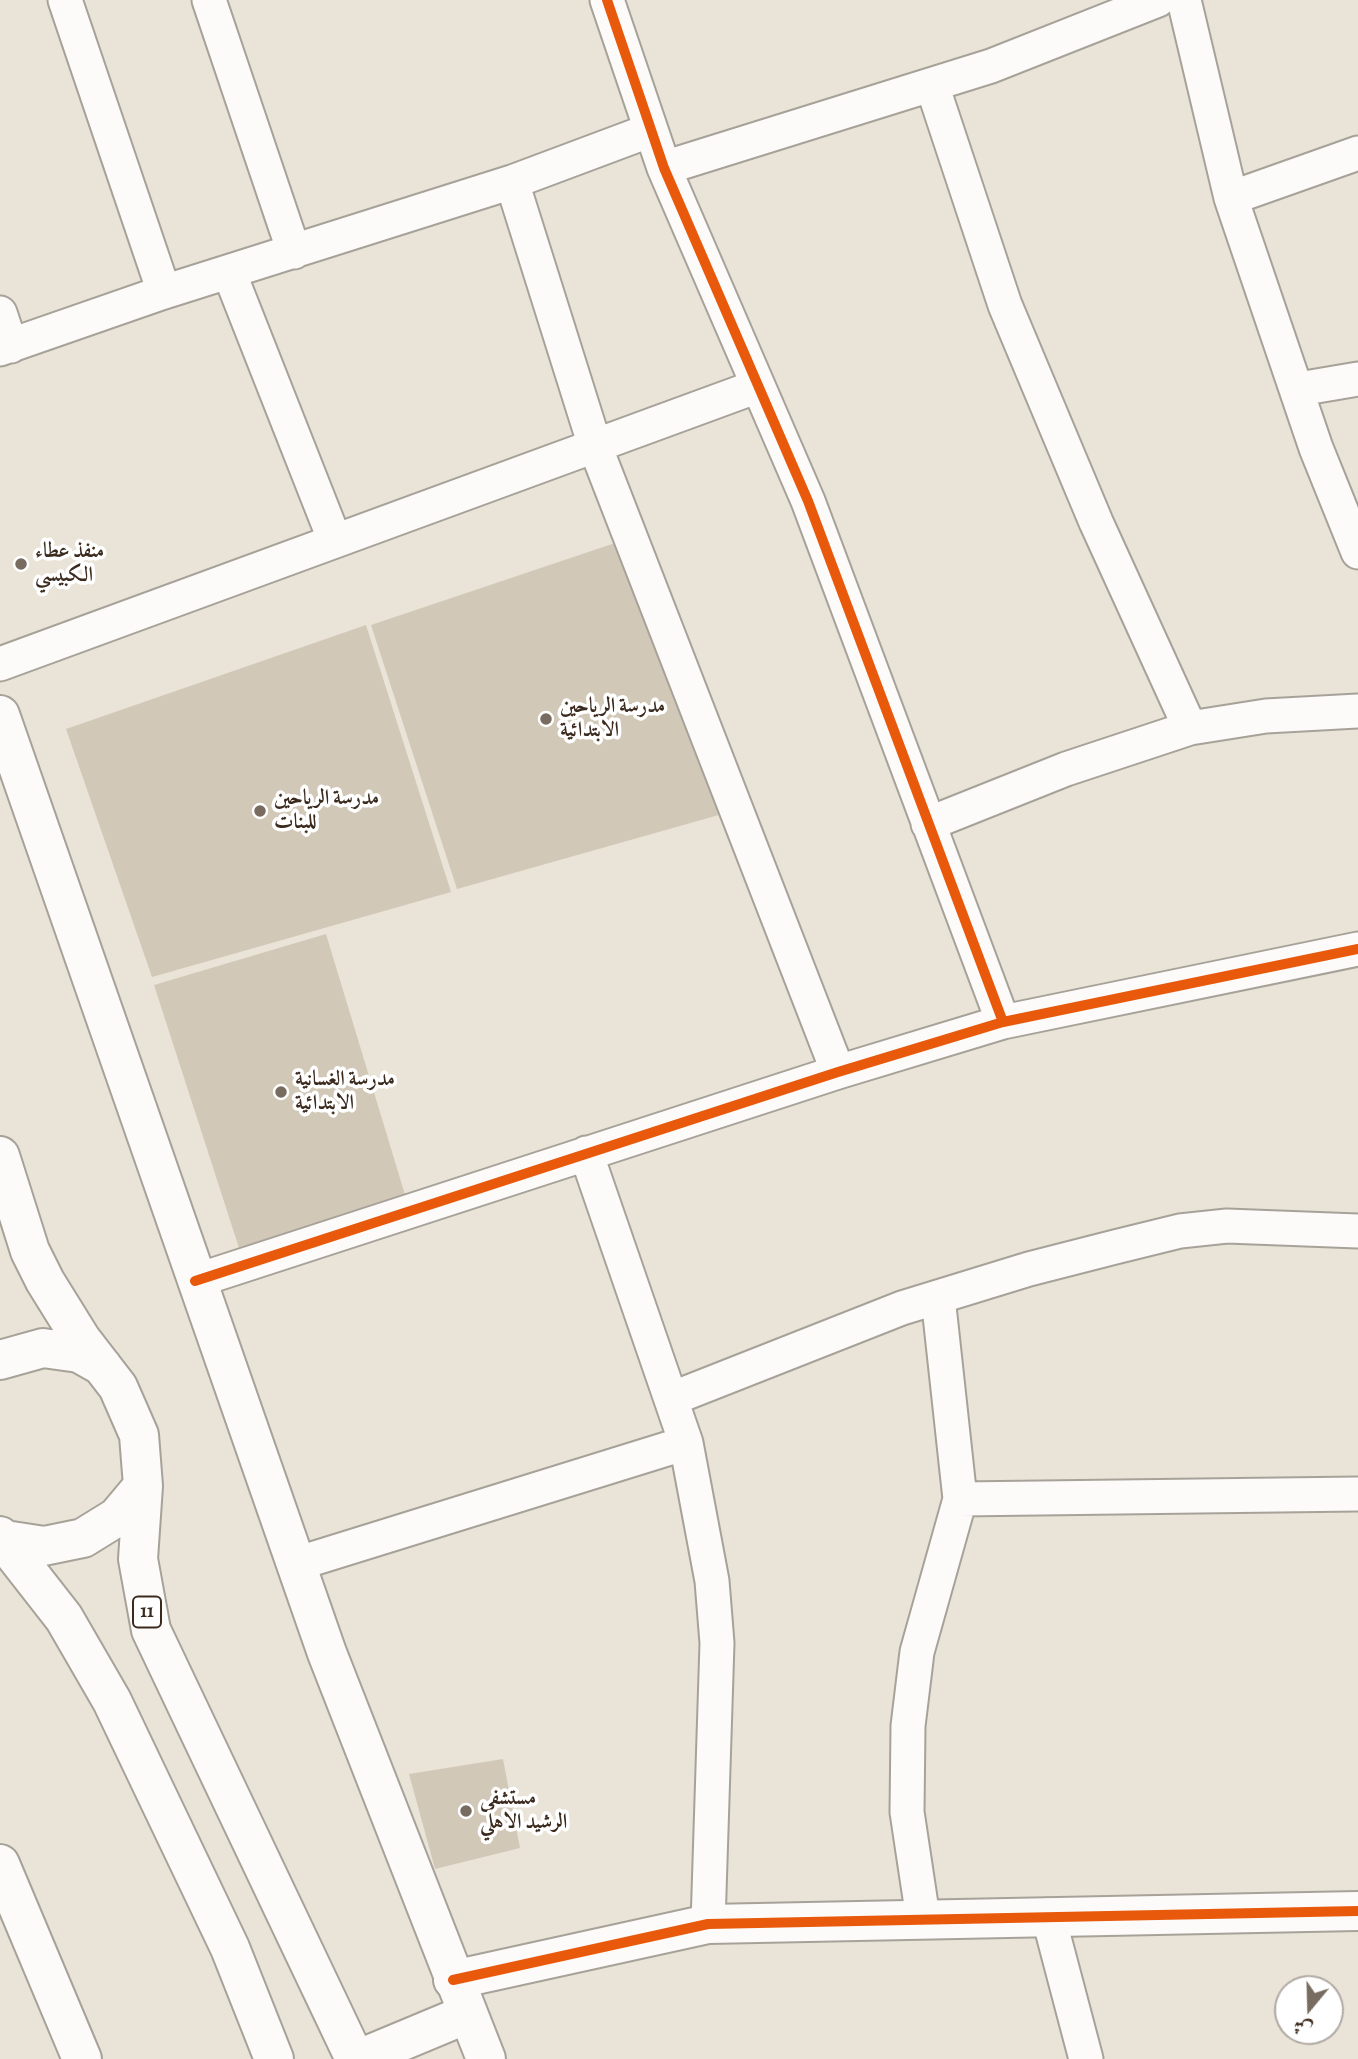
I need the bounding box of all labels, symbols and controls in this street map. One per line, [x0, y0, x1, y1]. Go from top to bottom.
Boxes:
place label: منفذ عطاء الكبيسي [35, 539, 104, 589]
marker: منفذ عطاء الكبيسي [13, 556, 29, 572]
place label: مدرسة الرياحين الابتدائية [560, 694, 665, 744]
marker: مدرسة الرياحين الابتدائية [538, 711, 554, 727]
place label: مدرسة الرياحين للبنات [274, 786, 379, 836]
marker: مدرسة الرياحين للبنات [252, 803, 268, 819]
place label: مدرسة الغسانية الابتدائية [295, 1067, 395, 1117]
marker: مدرسة الغسانية الابتدائية [273, 1084, 289, 1100]
road number: 11 [133, 1596, 161, 1628]
place label: مستشفى الرشيد الاهلي [480, 1786, 567, 1836]
marker: مستشفى الرشيد الاهلي [458, 1803, 474, 1819]
north arrow [1274, 1975, 1344, 2045]
text: ش [1290, 2013, 1316, 2043]

